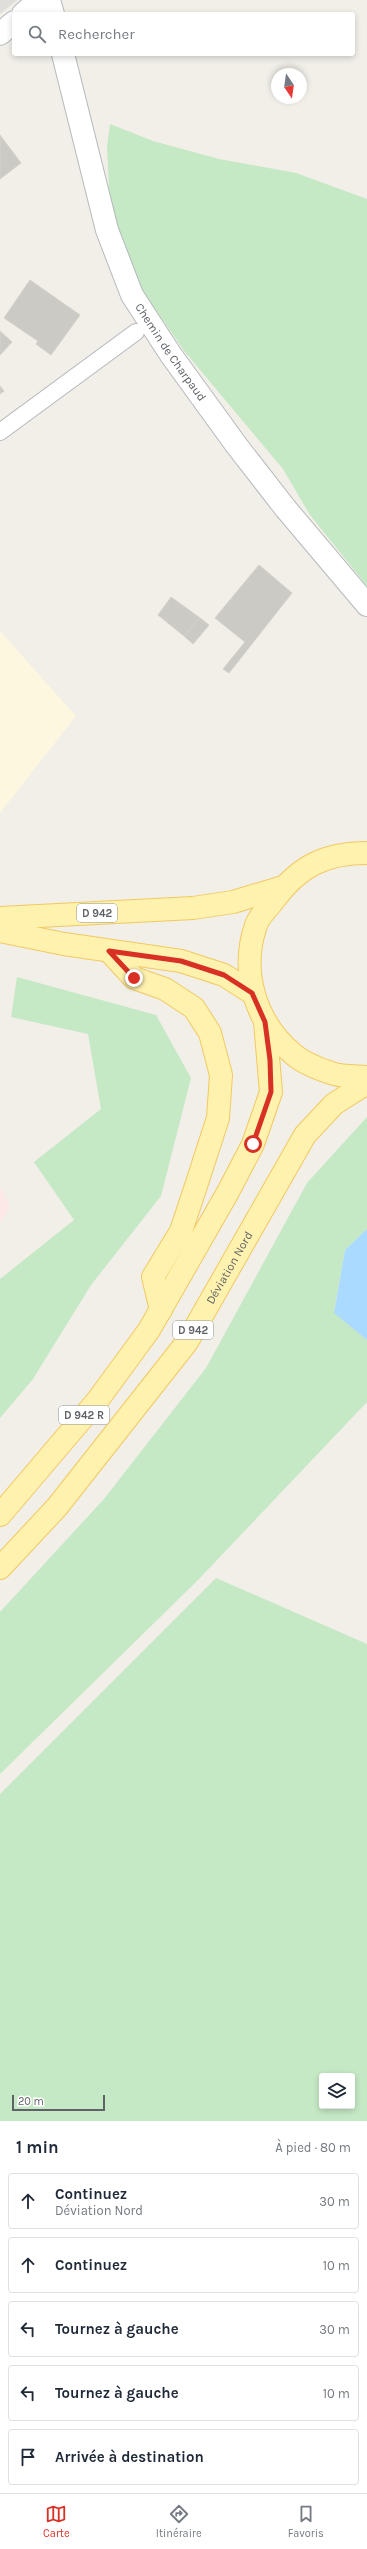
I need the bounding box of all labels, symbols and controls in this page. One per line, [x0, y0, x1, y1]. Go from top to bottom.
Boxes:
search box [12, 12, 355, 56]
icon: search [26, 23, 48, 45]
text: Rechercher [58, 25, 135, 43]
north arrow [271, 68, 307, 104]
street label: Chemin de Charpaud [132, 301, 209, 404]
road number: D 942 [77, 904, 117, 922]
route end [125, 969, 143, 987]
route start [244, 1135, 262, 1153]
street label: Déviation Nord [203, 1229, 256, 1307]
road number: D 942 [173, 1321, 213, 1339]
road number: D 942 R [59, 1406, 109, 1424]
map controls [319, 2073, 355, 2109]
button: layers [319, 2073, 355, 2109]
scale bar [12, 2093, 105, 2112]
text: 20 m [18, 2095, 44, 2108]
text: 1 min [16, 2137, 59, 2157]
text: À pied · 80 m [275, 2140, 351, 2155]
text: Continuez [55, 2185, 127, 2203]
icon: ahead [17, 2190, 39, 2212]
text: 30 m [319, 2194, 350, 2209]
text: Déviation Nord [55, 2203, 143, 2218]
icon: ahead [17, 2254, 39, 2276]
text: Continuez [55, 2256, 127, 2274]
text: 10 m [323, 2258, 350, 2273]
icon: left [17, 2318, 39, 2340]
text: Tournez à gauche [55, 2320, 179, 2338]
text: 30 m [319, 2322, 350, 2337]
icon: left [17, 2382, 39, 2404]
text: Tournez à gauche [55, 2384, 179, 2402]
text: 10 m [323, 2386, 350, 2401]
icon: arrive [17, 2446, 39, 2468]
text: Arrivée à destination [55, 2448, 204, 2466]
tab: Carte [43, 2503, 70, 2540]
tab: Itinéraire [156, 2503, 202, 2540]
tab: Favoris [288, 2503, 324, 2540]

